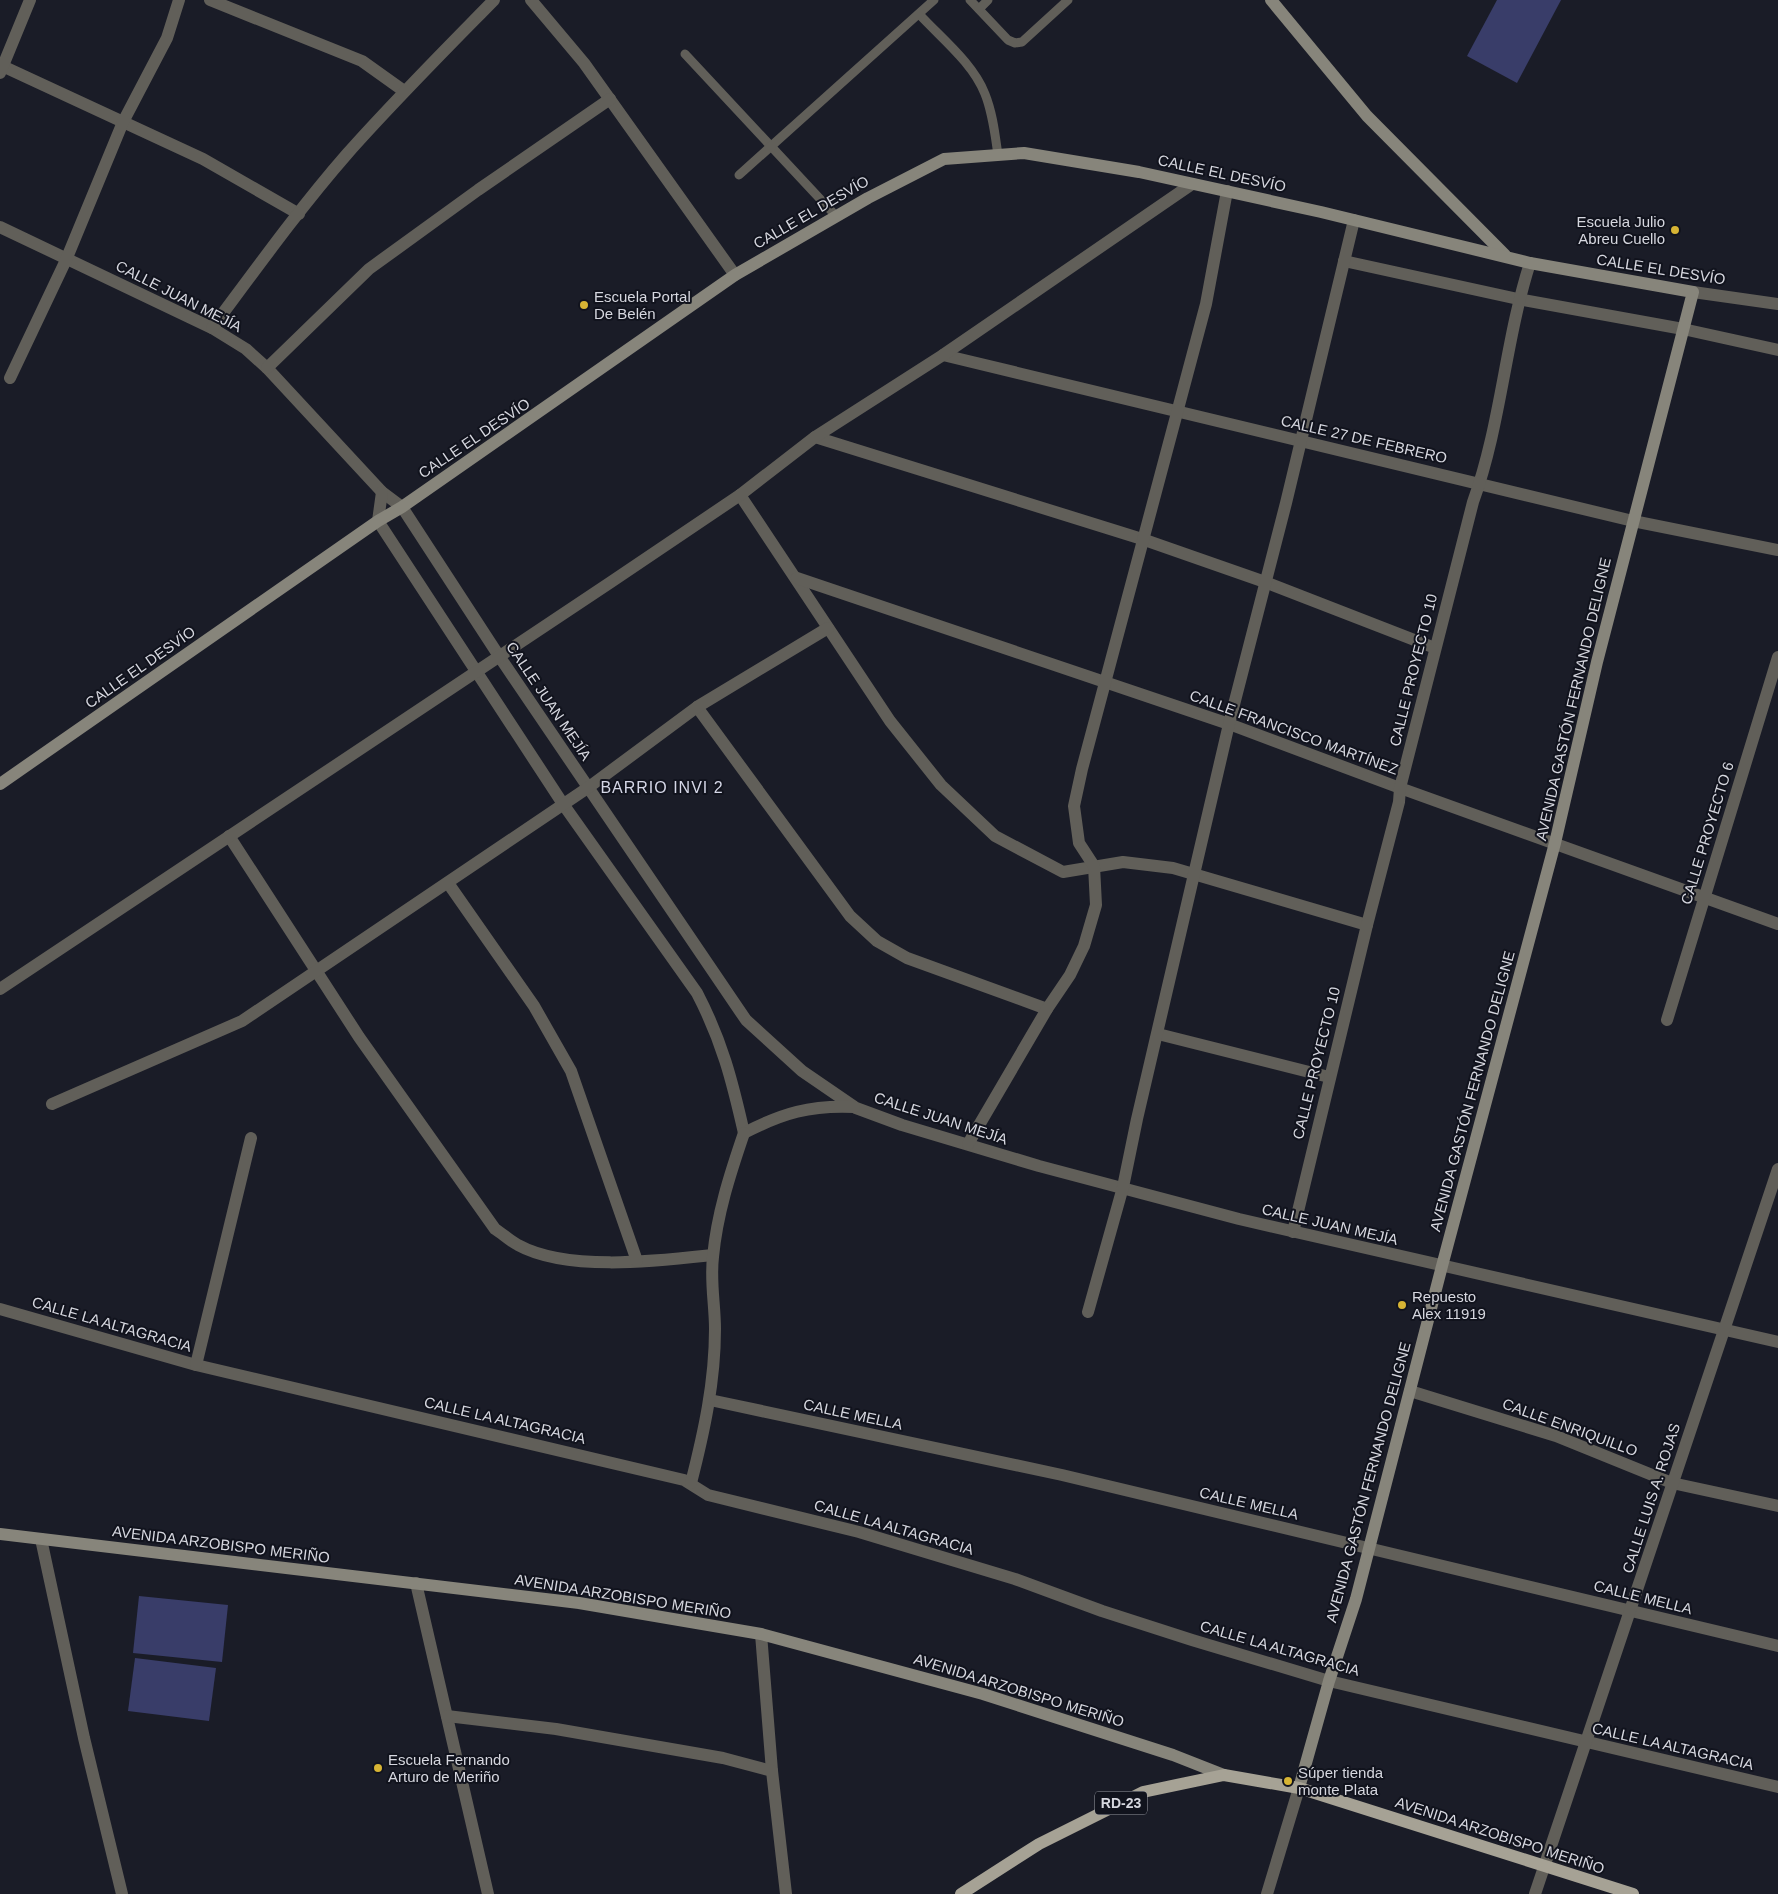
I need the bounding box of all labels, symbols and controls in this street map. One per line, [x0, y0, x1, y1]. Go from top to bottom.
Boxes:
street label: CALLE EL DESVÍO [1156, 151, 1288, 195]
street label: CALLE EL DESVÍO [750, 172, 872, 252]
place label: Escuela Julio Abreu Cuello [1577, 213, 1665, 247]
marker: Escuela Julio Abreu Cuello [1669, 224, 1681, 236]
street label: CALLE EL DESVÍO [1595, 250, 1727, 288]
street label: CALLE JUAN MEJÍA [113, 257, 245, 335]
place label: Escuela Portal De Belén [594, 288, 691, 322]
marker: Escuela Portal De Belén [578, 299, 590, 311]
street label: CALLE EL DESVÍO [415, 395, 533, 481]
street label: CALLE 27 DE FEBRERO [1279, 412, 1449, 466]
street label: AVENIDA GASTÓN FERNANDO DELIGNE [1532, 556, 1614, 842]
street label: CALLE PROYECTO 10 [1386, 592, 1440, 748]
street label: CALLE EL DESVÍO [82, 623, 198, 711]
street label: CALLE JUAN MEJÍA [503, 639, 595, 763]
street label: CALLE FRANCISCO MARTÍNEZ [1187, 686, 1401, 778]
street label: CALLE PROYECTO 6 [1677, 760, 1737, 906]
district label: BARRIO INVI 2 [600, 779, 724, 796]
street label: AVENIDA GASTÓN FERNANDO DELIGNE [1426, 949, 1518, 1233]
street label: CALLE PROYECTO 10 [1289, 985, 1343, 1141]
street label: CALLE JUAN MEJÍA [872, 1088, 1010, 1148]
street label: CALLE JUAN MEJÍA [1260, 1200, 1400, 1248]
place label: Repuesto Alex 11919 [1412, 1288, 1486, 1322]
street label: CALLE LA ALTAGRACIA [30, 1293, 194, 1355]
marker: Repuesto Alex 11919 [1396, 1299, 1408, 1311]
street label: AVENIDA GASTÓN FERNANDO DELIGNE [1322, 1340, 1414, 1624]
street label: CALLE LA ALTAGRACIA [423, 1393, 587, 1447]
street label: CALLE MELLA [802, 1395, 904, 1433]
street label: CALLE ENRIQUILLO [1500, 1395, 1640, 1459]
street label: CALLE LUIS A. ROJAS [1619, 1421, 1683, 1575]
street label: CALLE MELLA [1198, 1483, 1300, 1523]
street label: CALLE LA ALTAGRACIA [812, 1496, 976, 1558]
street label: AVENIDA ARZOBISPO MERIÑO [111, 1522, 331, 1566]
street label: AVENIDA ARZOBISPO MERIÑO [514, 1570, 732, 1622]
street label: CALLE MELLA [1592, 1577, 1694, 1617]
street label: CALLE LA ALTAGRACIA [1198, 1617, 1362, 1679]
street label: AVENIDA ARZOBISPO MERIÑO [912, 1650, 1126, 1730]
street label: CALLE LA ALTAGRACIA [1591, 1719, 1755, 1773]
place label: Escuela Fernando Arturo de Meriño [388, 1751, 510, 1785]
marker: Escuela Fernando Arturo de Meriño [372, 1762, 384, 1774]
place label: Súper tienda monte Plata [1298, 1764, 1384, 1798]
marker: Súper tienda monte Plata [1282, 1775, 1294, 1787]
road number: RD-23 [1095, 1792, 1147, 1815]
street label: AVENIDA ARZOBISPO MERIÑO [1393, 1793, 1607, 1877]

